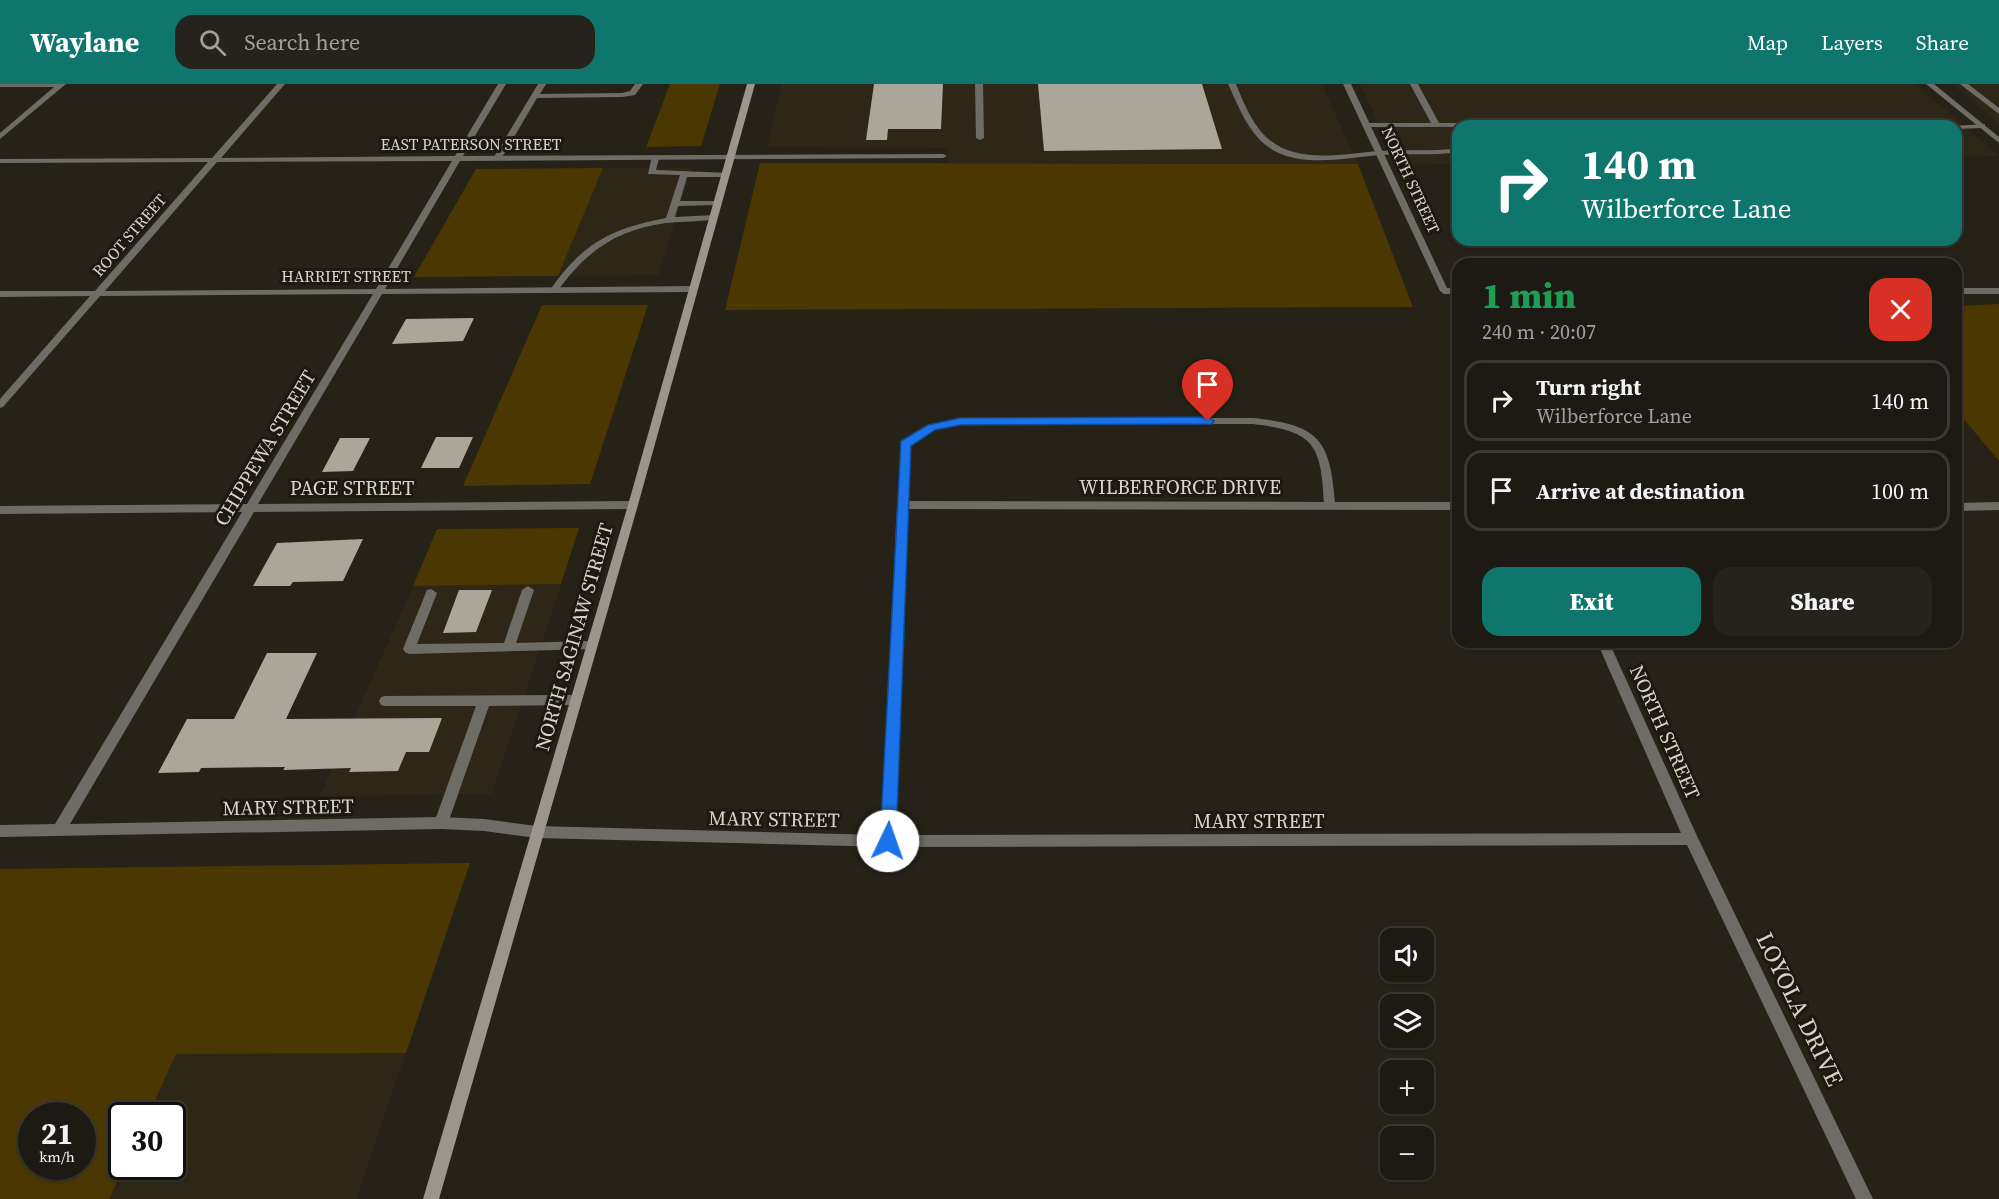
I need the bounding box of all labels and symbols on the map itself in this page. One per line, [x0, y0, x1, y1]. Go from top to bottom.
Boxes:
street label: NORTH STREET [1377, 123, 1445, 237]
street label: EAST PATERSON STREET [381, 133, 562, 155]
street label: ROOT STREET [87, 189, 171, 281]
street label: HARRIET STREET [281, 265, 411, 287]
pin [1182, 359, 1233, 421]
street label: CHIPPEWA STREET [207, 365, 323, 531]
street label: WILBERFORCE DRIVE [1079, 473, 1281, 501]
street label: PAGE STREET [290, 474, 414, 502]
street label: NORTH SAGINAW STREET [528, 520, 620, 754]
street label: NORTH STREET [1623, 660, 1707, 804]
street label: MARY STREET [222, 792, 354, 822]
street label: MARY STREET [708, 804, 840, 834]
street label: MARY STREET [1193, 807, 1325, 835]
position arrow [856, 809, 920, 873]
street label: LOYOLA DRIVE [1748, 926, 1852, 1092]
speed limit sign: 30 [108, 1102, 186, 1180]

